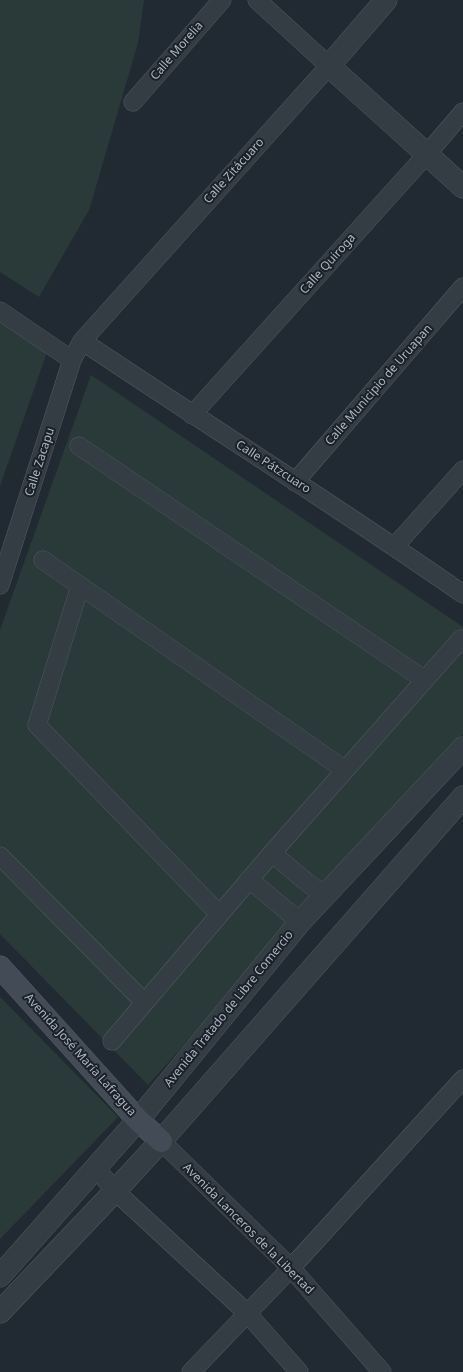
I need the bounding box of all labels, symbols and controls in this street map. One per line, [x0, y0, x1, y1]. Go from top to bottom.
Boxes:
street label: Calle Morelia [148, 19, 206, 83]
street label: Calle Zitácuaro [201, 135, 267, 207]
street label: Calle Quiroga [297, 231, 359, 297]
street label: Calle Municipio de Uruapan [323, 322, 435, 448]
street label: Calle Zacapu [22, 426, 58, 498]
street label: Calle Pátzcuaro [233, 437, 313, 497]
street label: Avenida Tratado de Libre Comercio [161, 928, 297, 1090]
street label: Avenida José María Lafragua [21, 991, 139, 1119]
street label: Avenida Lanceros de la Libertad [180, 1161, 316, 1297]

